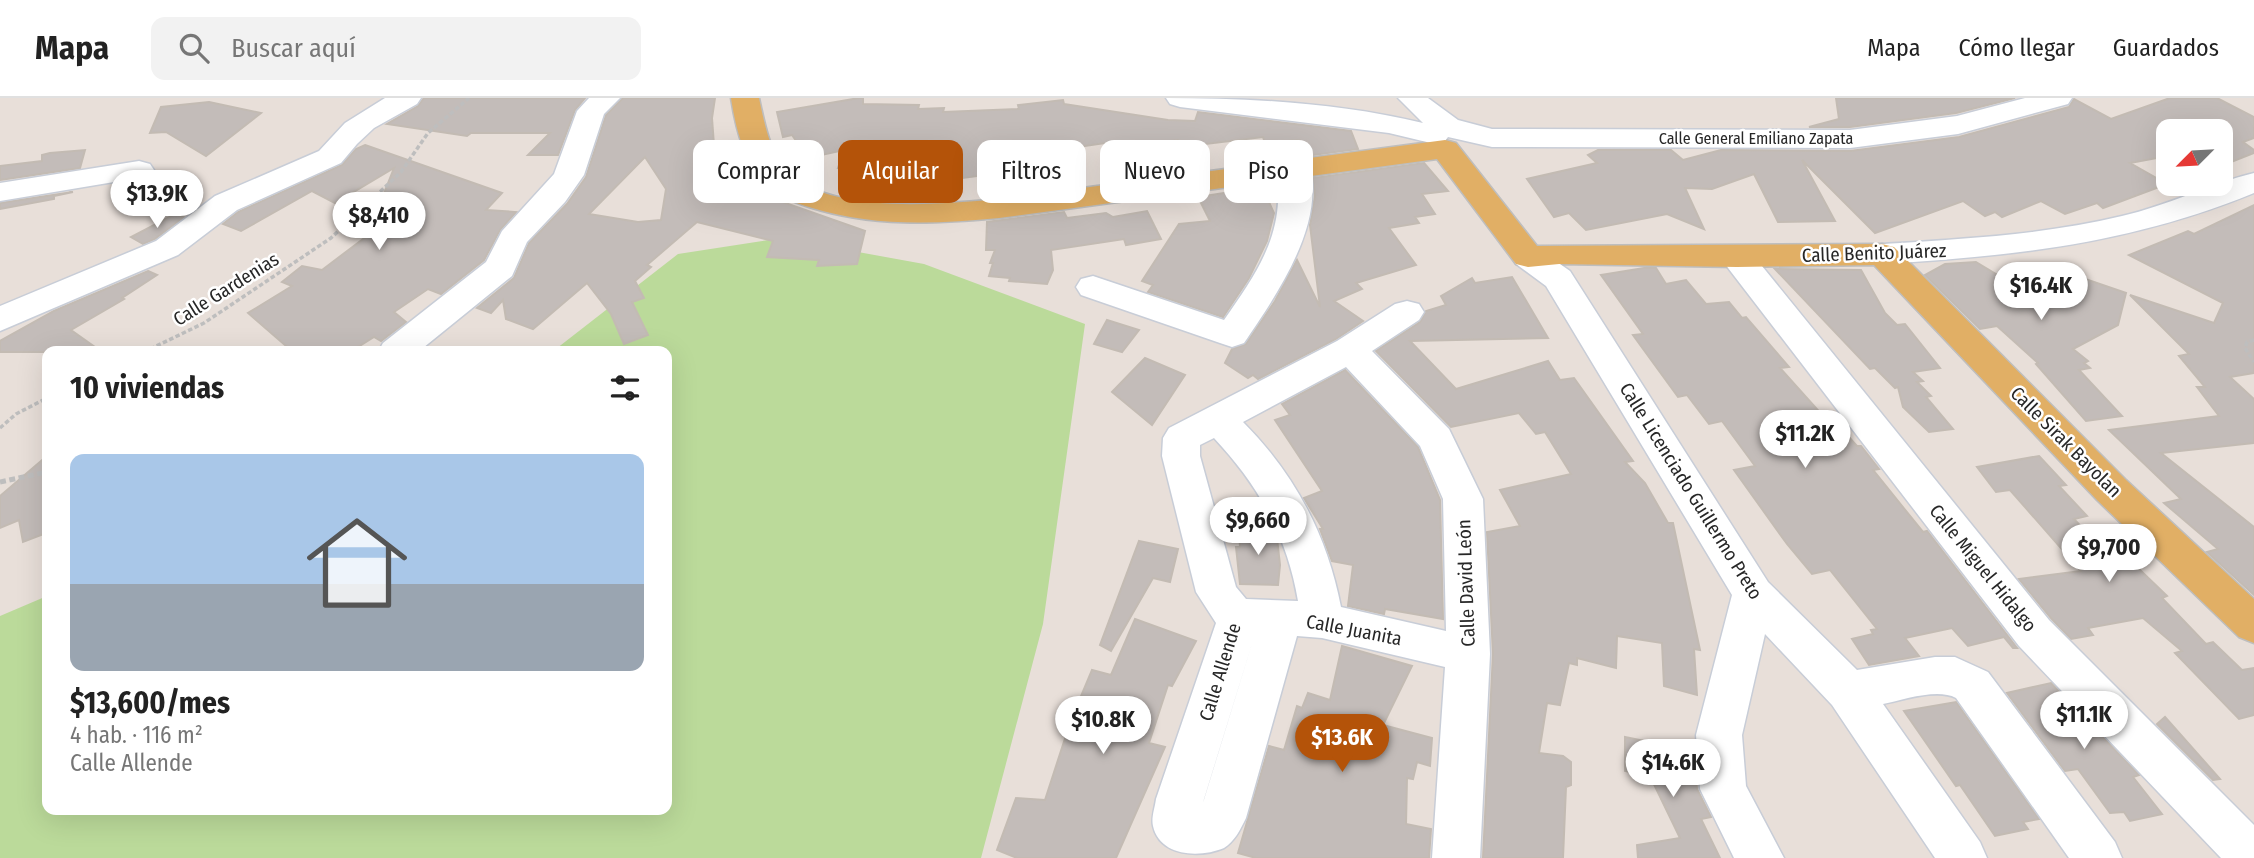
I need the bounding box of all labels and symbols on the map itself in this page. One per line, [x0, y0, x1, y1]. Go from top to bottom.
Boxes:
north arrow [2156, 119, 2233, 196]
street label: Calle General Emiliano Zapata [1659, 129, 1853, 148]
pin: $13.9K [100, 170, 214, 230]
pin: $8,410 [322, 192, 436, 252]
street label: Calle Benito Juárez [1801, 239, 1947, 267]
street label: Calle Gardenias [169, 247, 283, 331]
pin: $16.4K [1984, 262, 2098, 322]
street label: Calle Licenciado Guillermo Preto [1615, 378, 1767, 604]
street label: Calle Sirak Bayolan [2006, 382, 2126, 502]
pin: $11.2K [1748, 410, 1862, 470]
pin: $9,660 [1201, 498, 1315, 557]
street label: Calle Miguel Hidalgo [1925, 500, 2041, 636]
street label: Calle David León [1452, 519, 1480, 647]
pin: $9,700 [2052, 524, 2166, 584]
street label: Calle Juanita [1304, 609, 1404, 651]
street label: Calle Allende [1194, 620, 1246, 724]
pin: $11.1K [2027, 692, 2141, 751]
pin: $10.8K [1046, 696, 1160, 756]
pin: $13.6K [1285, 714, 1399, 774]
pin: $14.6K [1616, 740, 1730, 799]

